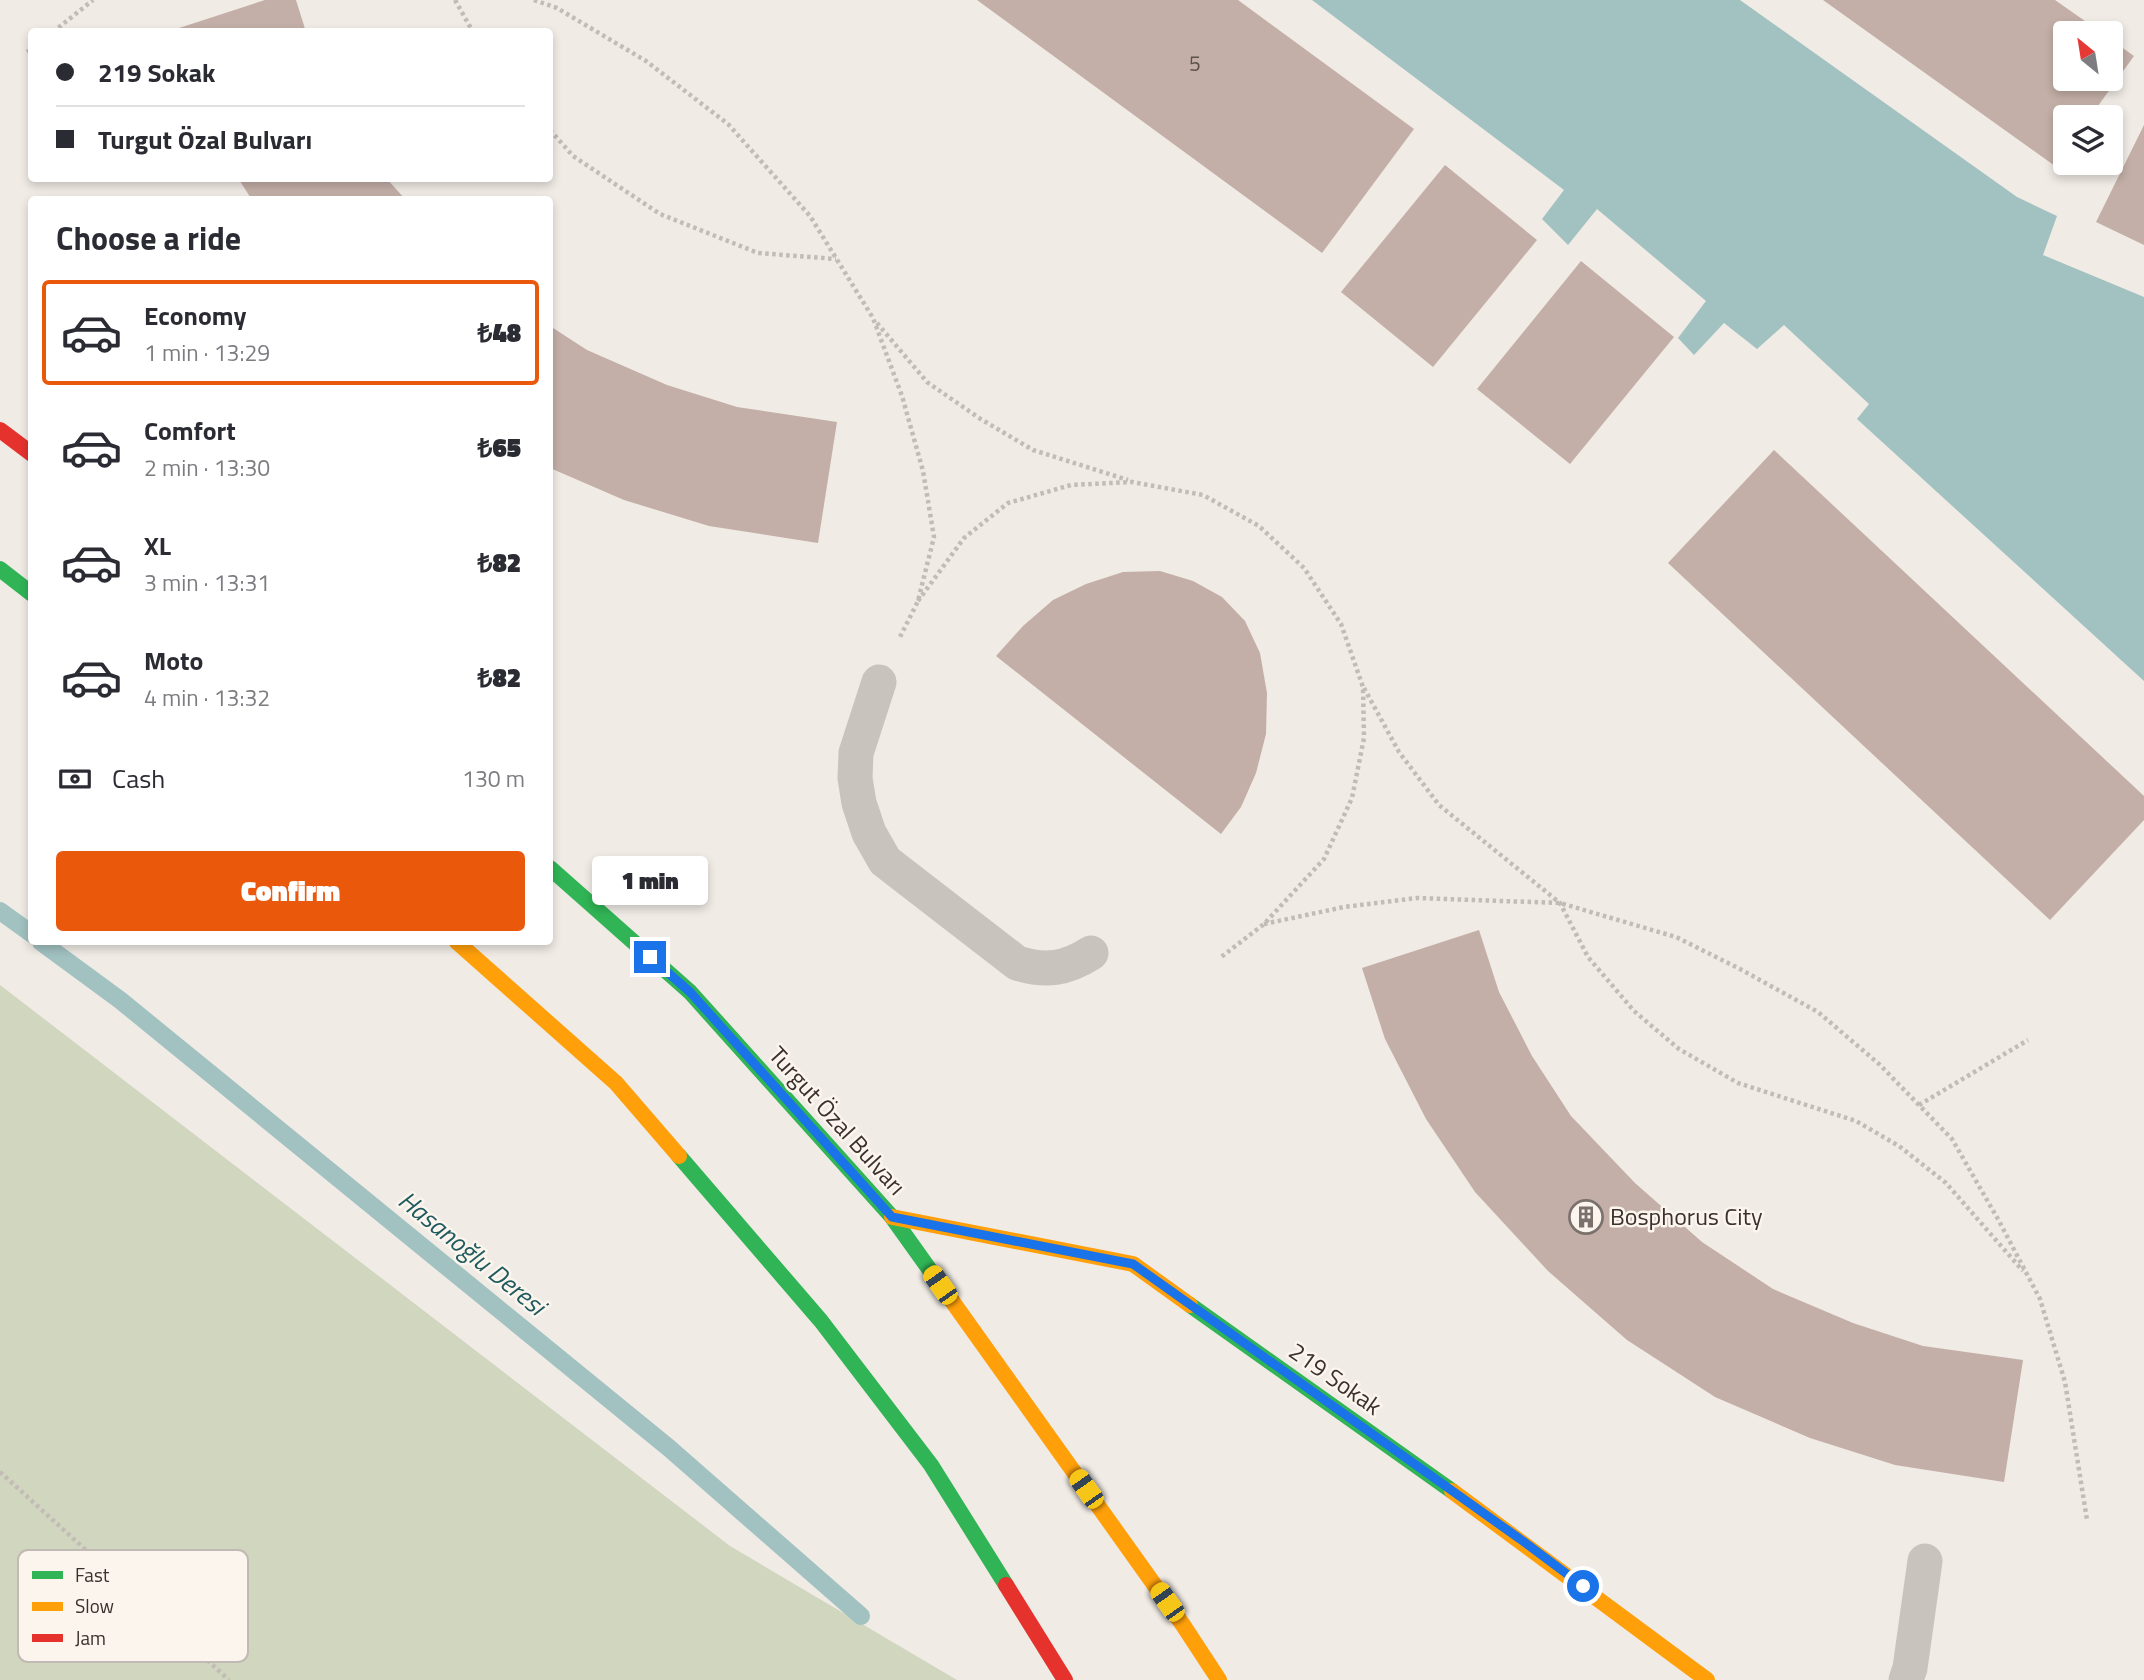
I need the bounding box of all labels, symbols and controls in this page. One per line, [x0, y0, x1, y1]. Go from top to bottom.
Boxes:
north arrow [2053, 21, 2123, 91]
map controls [2053, 21, 2123, 175]
house number: 5 [1189, 47, 1201, 79]
text: 219 Sokak [98, 53, 215, 92]
button: layers [2053, 105, 2123, 175]
text: Turgut Özal Bulvarı [98, 120, 312, 159]
text: Choose a ride [56, 214, 241, 262]
text: Economy [144, 296, 246, 335]
icon: car [60, 301, 123, 364]
text: ₺48 [478, 313, 521, 352]
text: 1 min · 13:29 [144, 335, 270, 370]
text: Comfort [144, 411, 236, 450]
icon: car [60, 416, 123, 479]
text: ₺65 [478, 428, 521, 467]
text: 2 min · 13:30 [144, 450, 270, 485]
text: XL [144, 526, 171, 565]
icon: car [60, 531, 123, 594]
text: ₺82 [478, 543, 521, 582]
text: 3 min · 13:31 [144, 565, 270, 600]
text: Moto [144, 641, 203, 680]
icon: car [60, 646, 123, 709]
text: ₺82 [478, 658, 521, 697]
text: 4 min · 13:32 [144, 680, 270, 715]
text: Cash [112, 759, 165, 798]
icon: cash [56, 760, 94, 798]
text: 130 m [462, 761, 525, 796]
button: Confirm [56, 851, 525, 931]
callout: 1 min [592, 856, 708, 904]
text: 1 min [621, 863, 679, 898]
route end [634, 941, 666, 973]
street label: Turgut Özal Bulvarı [761, 1038, 915, 1203]
water label: Hasanoğlu Deresi [390, 1181, 556, 1326]
building icon: Bosphorus City [1567, 1198, 1605, 1236]
place label: Bosphorus City [1610, 1198, 1763, 1234]
car [920, 1262, 961, 1308]
street label: 219 Sokak [1282, 1333, 1390, 1424]
car [1066, 1466, 1107, 1512]
legend [18, 1550, 248, 1662]
text: Fast [75, 1560, 110, 1589]
route start [1567, 1570, 1599, 1602]
car [1147, 1579, 1188, 1625]
text: Slow [75, 1591, 114, 1620]
text: Jam [75, 1623, 106, 1652]

